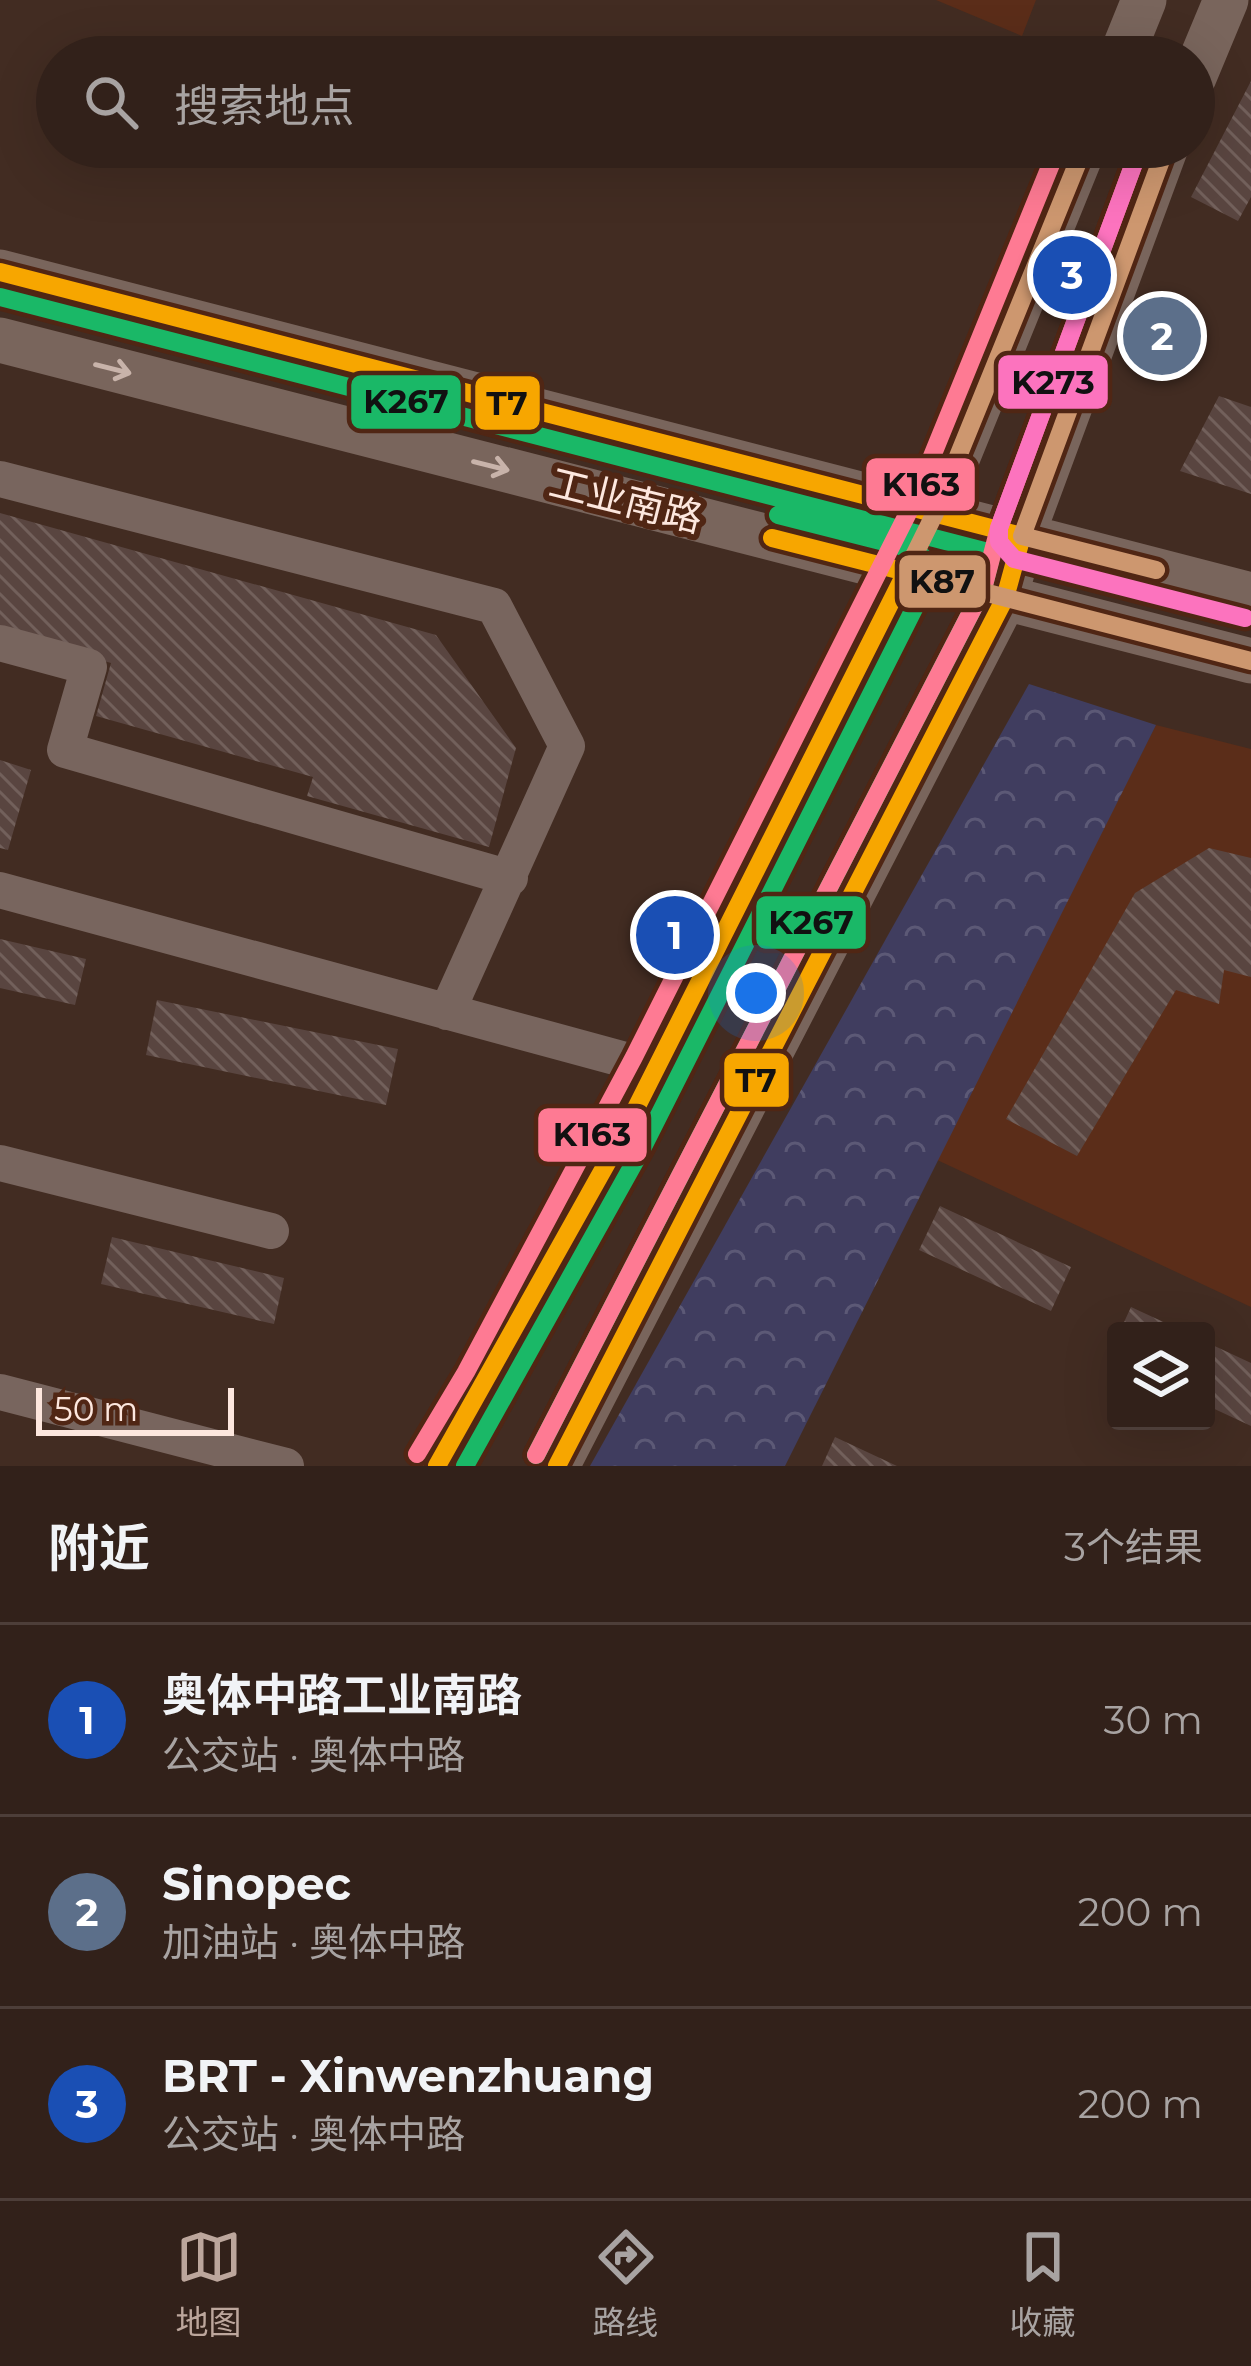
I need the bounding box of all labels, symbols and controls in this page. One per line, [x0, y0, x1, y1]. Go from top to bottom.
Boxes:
search box [36, 36, 1215, 168]
icon: search [78, 69, 144, 135]
text: 搜索地点 [174, 78, 354, 133]
pin: 3 [1033, 230, 1111, 320]
pin: 2 [1123, 291, 1201, 381]
line badge: K273 [996, 353, 1110, 411]
one-way arrow [94, 359, 132, 381]
text: K273 [1011, 362, 1095, 402]
line badge: K267 [349, 373, 463, 431]
line badge: T7 [473, 374, 542, 432]
text: K267 [363, 381, 449, 421]
text: T7 [486, 383, 528, 423]
one-way arrow [472, 456, 510, 478]
line badge: K163 [864, 456, 977, 513]
street label: 工业南路 [545, 458, 707, 542]
text: K163 [882, 464, 960, 504]
line badge: K87 [897, 553, 988, 610]
text: K87 [909, 561, 975, 601]
pin: 1 [636, 890, 714, 980]
line badge: K267 [754, 894, 868, 951]
text: K267 [768, 902, 854, 942]
your location [726, 963, 786, 1023]
line badge: T7 [722, 1051, 791, 1109]
text: T7 [735, 1060, 777, 1100]
line badge: K163 [536, 1106, 649, 1164]
text: K163 [553, 1114, 631, 1154]
map controls [1107, 1322, 1215, 1430]
button: layers [1107, 1322, 1215, 1430]
scale bar [36, 1382, 234, 1435]
text: 50 m [54, 1389, 138, 1429]
text: 附近 [48, 1517, 150, 1579]
text: 3个结果 [1064, 1523, 1203, 1571]
text: 奥体中路工业南路 [162, 1667, 522, 1722]
text: 1 [79, 1696, 95, 1744]
text: 30 m [1104, 1696, 1203, 1744]
text: 公交站 · 奥体中路 [162, 1731, 465, 1779]
text: Sinopec [162, 1856, 351, 1911]
text: 2 [75, 1888, 99, 1936]
text: 200 m [1078, 1888, 1203, 1936]
text: 加油站 · 奥体中路 [162, 1918, 465, 1966]
text: BRT - Xinwenzhuang [162, 2048, 654, 2103]
text: 3 [75, 2080, 99, 2128]
text: 200 m [1078, 2080, 1203, 2128]
text: 公交站 · 奥体中路 [162, 2110, 465, 2158]
tab: 地图 [176, 2224, 242, 2344]
tab: 路线 [593, 2224, 659, 2344]
tab: 收藏 [1010, 2224, 1076, 2344]

